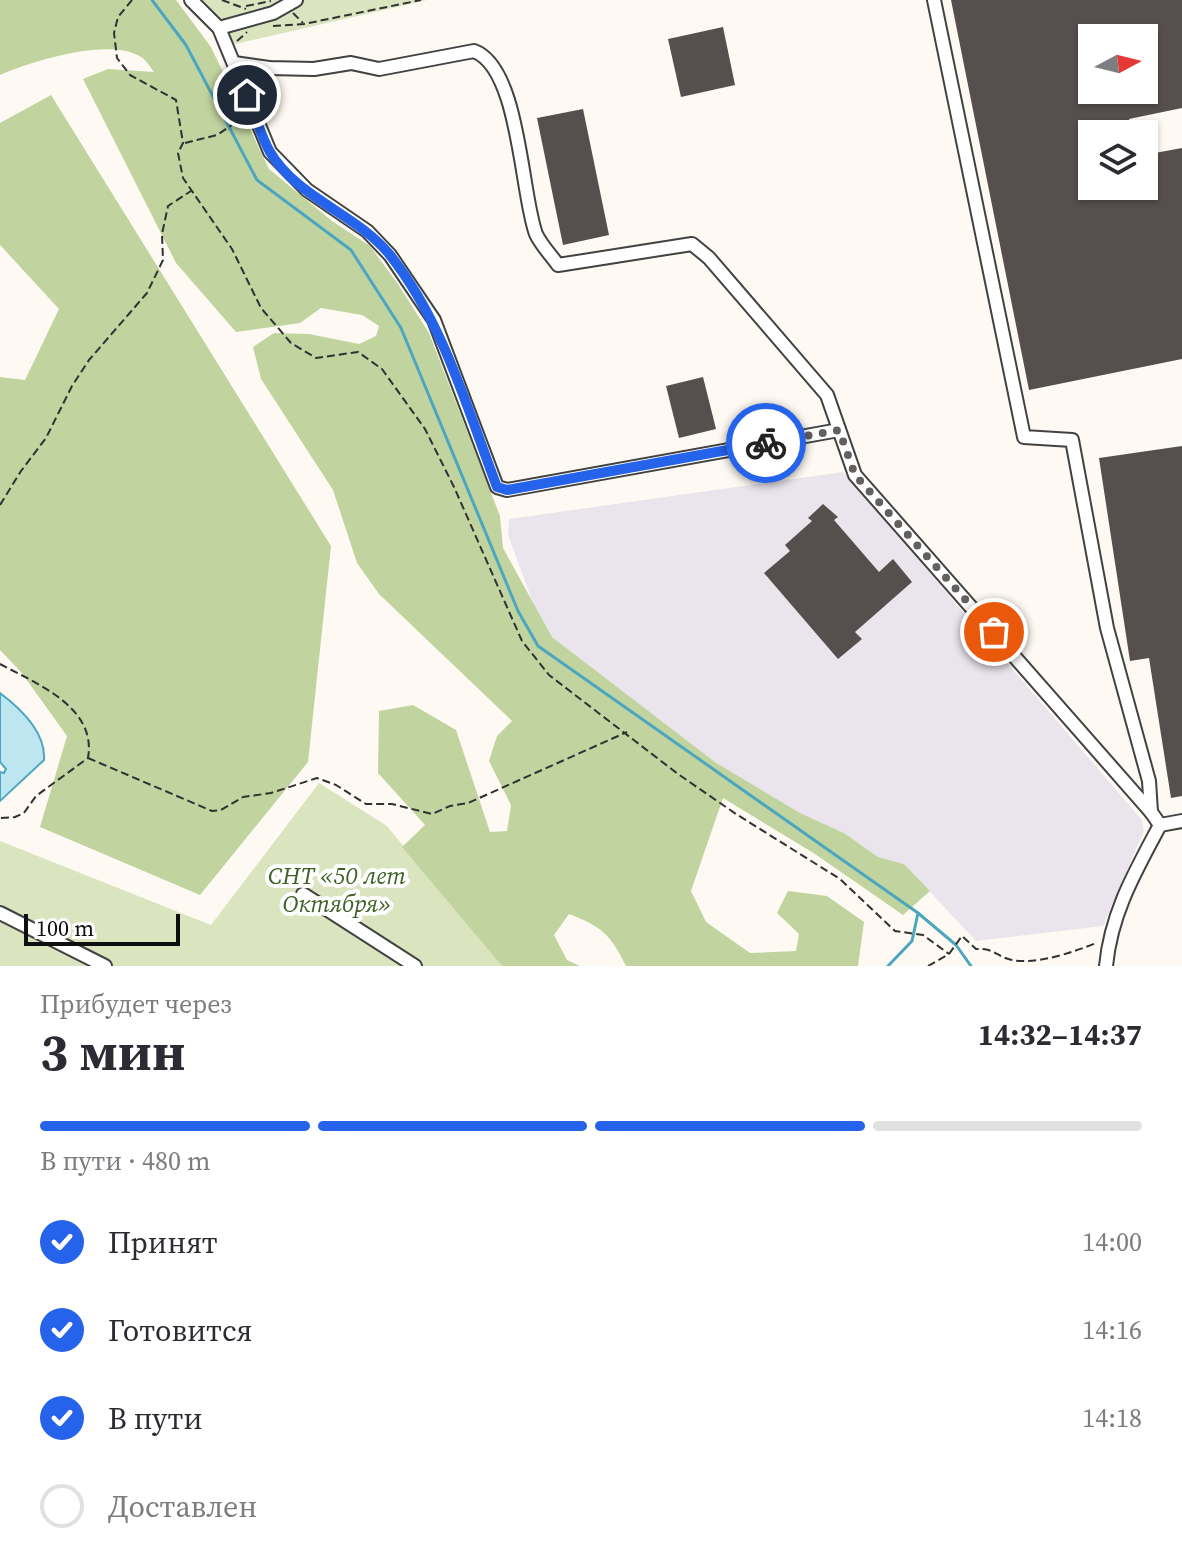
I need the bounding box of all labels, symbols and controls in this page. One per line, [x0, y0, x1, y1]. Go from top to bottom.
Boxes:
north arrow [1078, 24, 1158, 104]
map controls [1078, 24, 1158, 200]
pin [213, 61, 281, 129]
icon: home [225, 73, 269, 117]
button: layers [1078, 120, 1158, 200]
courier [726, 403, 806, 483]
icon: bike [744, 421, 788, 465]
pin [960, 598, 1028, 666]
icon: bag [972, 610, 1016, 654]
park label: СНТ «50 лет Октября» [268, 859, 406, 920]
scale bar [24, 910, 180, 946]
text: 100 m [36, 913, 94, 943]
text: Прибудет через [40, 986, 232, 1022]
text: 14:32–14:37 [978, 1014, 1142, 1055]
text: 3 мин [40, 1016, 185, 1087]
text: В пути · 480 m [40, 1143, 210, 1179]
icon: check [40, 1220, 84, 1264]
text: Принят [108, 1222, 218, 1263]
text: 14:00 [1082, 1224, 1142, 1260]
icon: check [40, 1308, 84, 1352]
text: Готовится [108, 1310, 252, 1351]
text: 14:16 [1082, 1312, 1142, 1348]
icon: check [40, 1396, 84, 1440]
text: В пути [108, 1398, 203, 1439]
text: 14:18 [1082, 1400, 1142, 1436]
text: Доставлен [108, 1486, 257, 1527]

